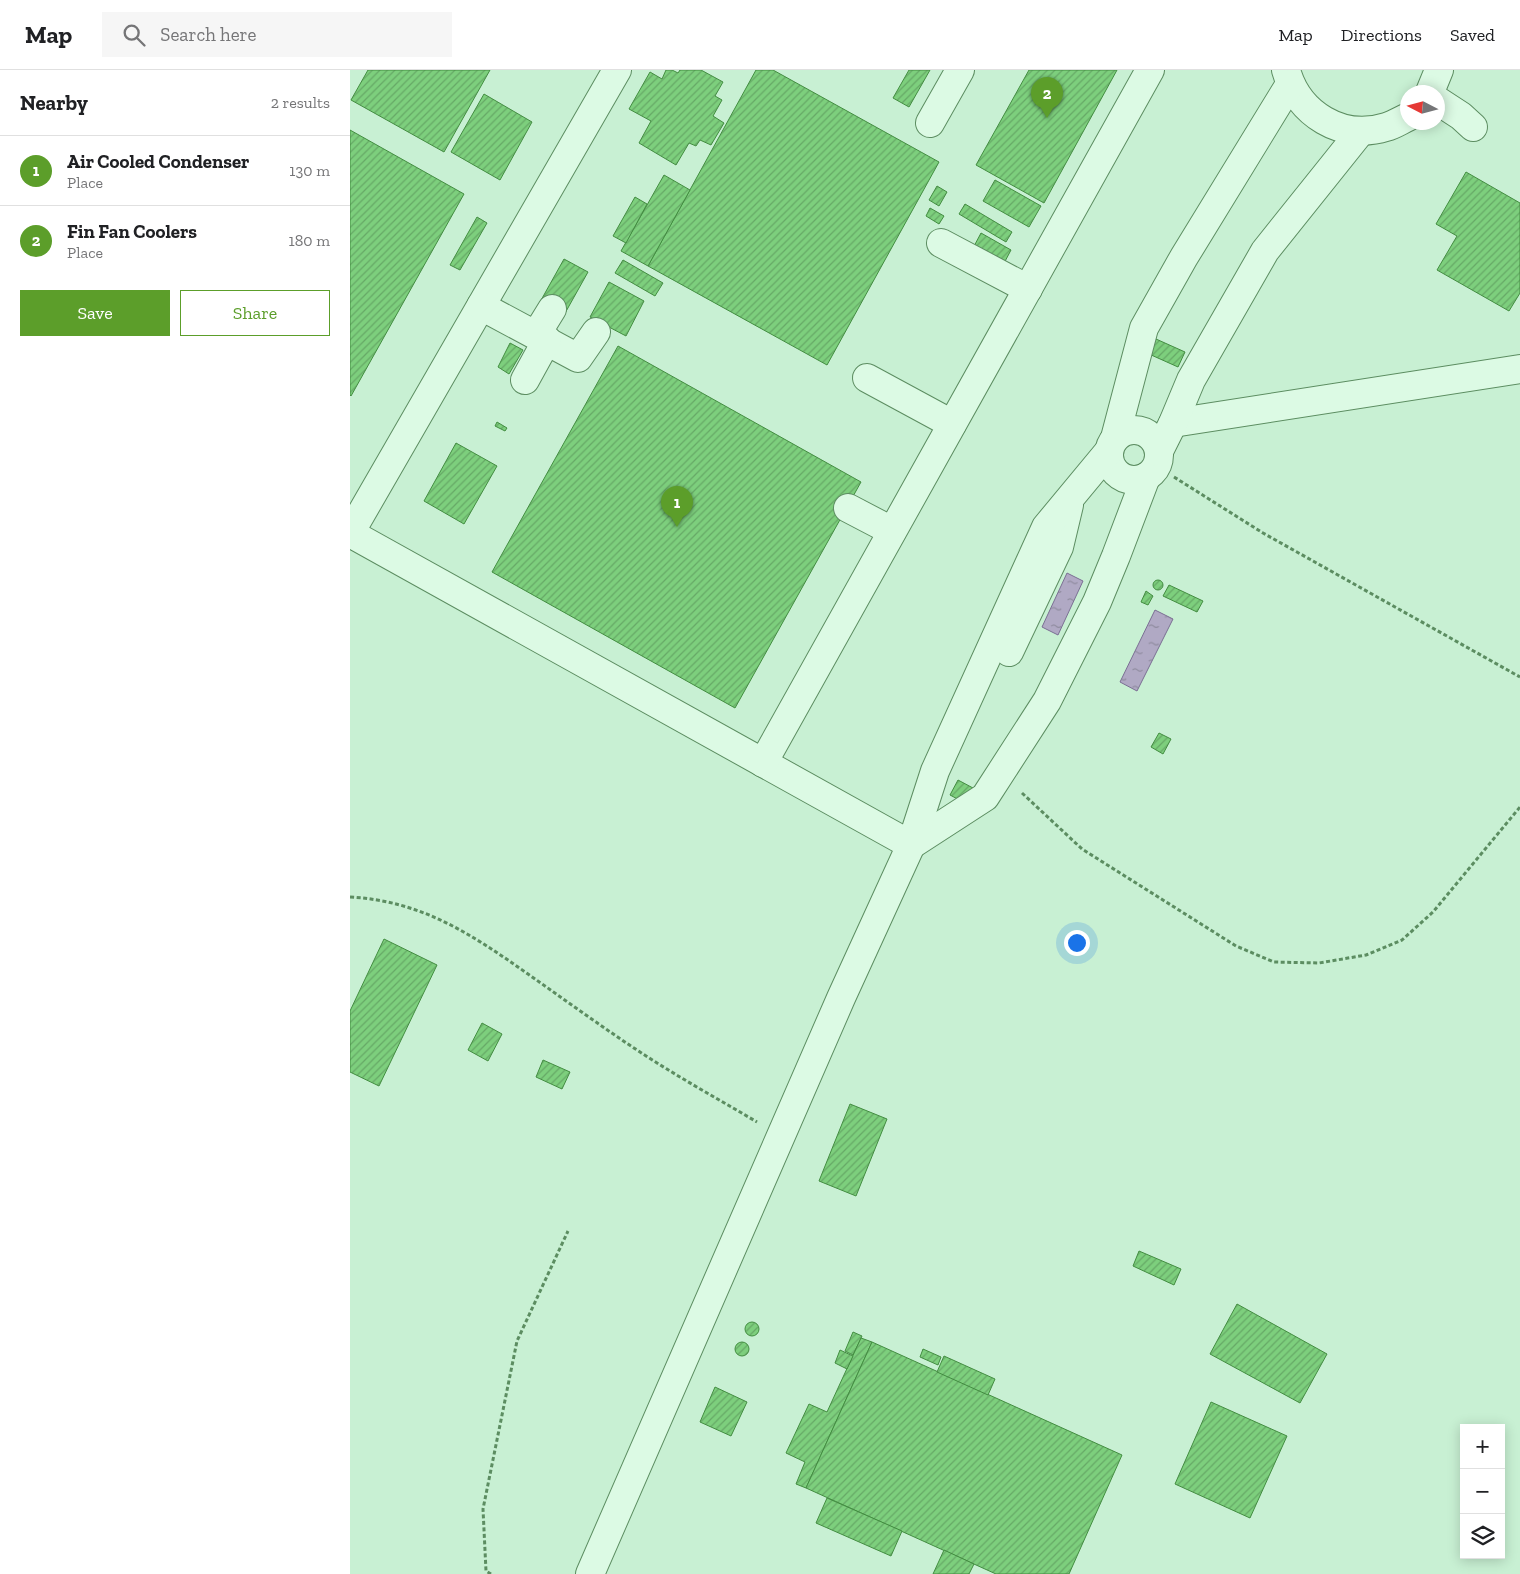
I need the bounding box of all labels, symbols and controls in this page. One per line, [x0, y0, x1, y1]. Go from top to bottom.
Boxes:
search box [102, 12, 452, 57]
text: Map [25, 20, 72, 49]
icon: search [120, 21, 148, 49]
text: Search here [160, 23, 257, 46]
text: Map [1278, 24, 1313, 46]
text: Directions [1341, 24, 1422, 46]
text: Saved [1450, 24, 1495, 46]
pin: 2 [1031, 77, 1063, 118]
north arrow [1400, 85, 1445, 130]
text: Nearby [20, 90, 88, 115]
text: 2 results [271, 93, 330, 112]
text: Air Cooled Condenser [67, 150, 249, 173]
text: 1 [33, 161, 39, 180]
text: 130 m [289, 161, 330, 180]
text: Place [67, 173, 103, 192]
text: Fin Fan Coolers [67, 220, 197, 243]
text: 2 [32, 231, 40, 250]
text: 180 m [289, 231, 330, 250]
text: Place [67, 243, 103, 262]
button: Save [20, 290, 170, 336]
button: Share [180, 290, 330, 336]
pin: 1 [661, 486, 693, 527]
your location [1064, 930, 1090, 956]
map controls [1460, 1424, 1505, 1559]
button: + [1460, 1424, 1505, 1469]
button: − [1460, 1469, 1505, 1514]
button: layers [1460, 1514, 1505, 1559]

